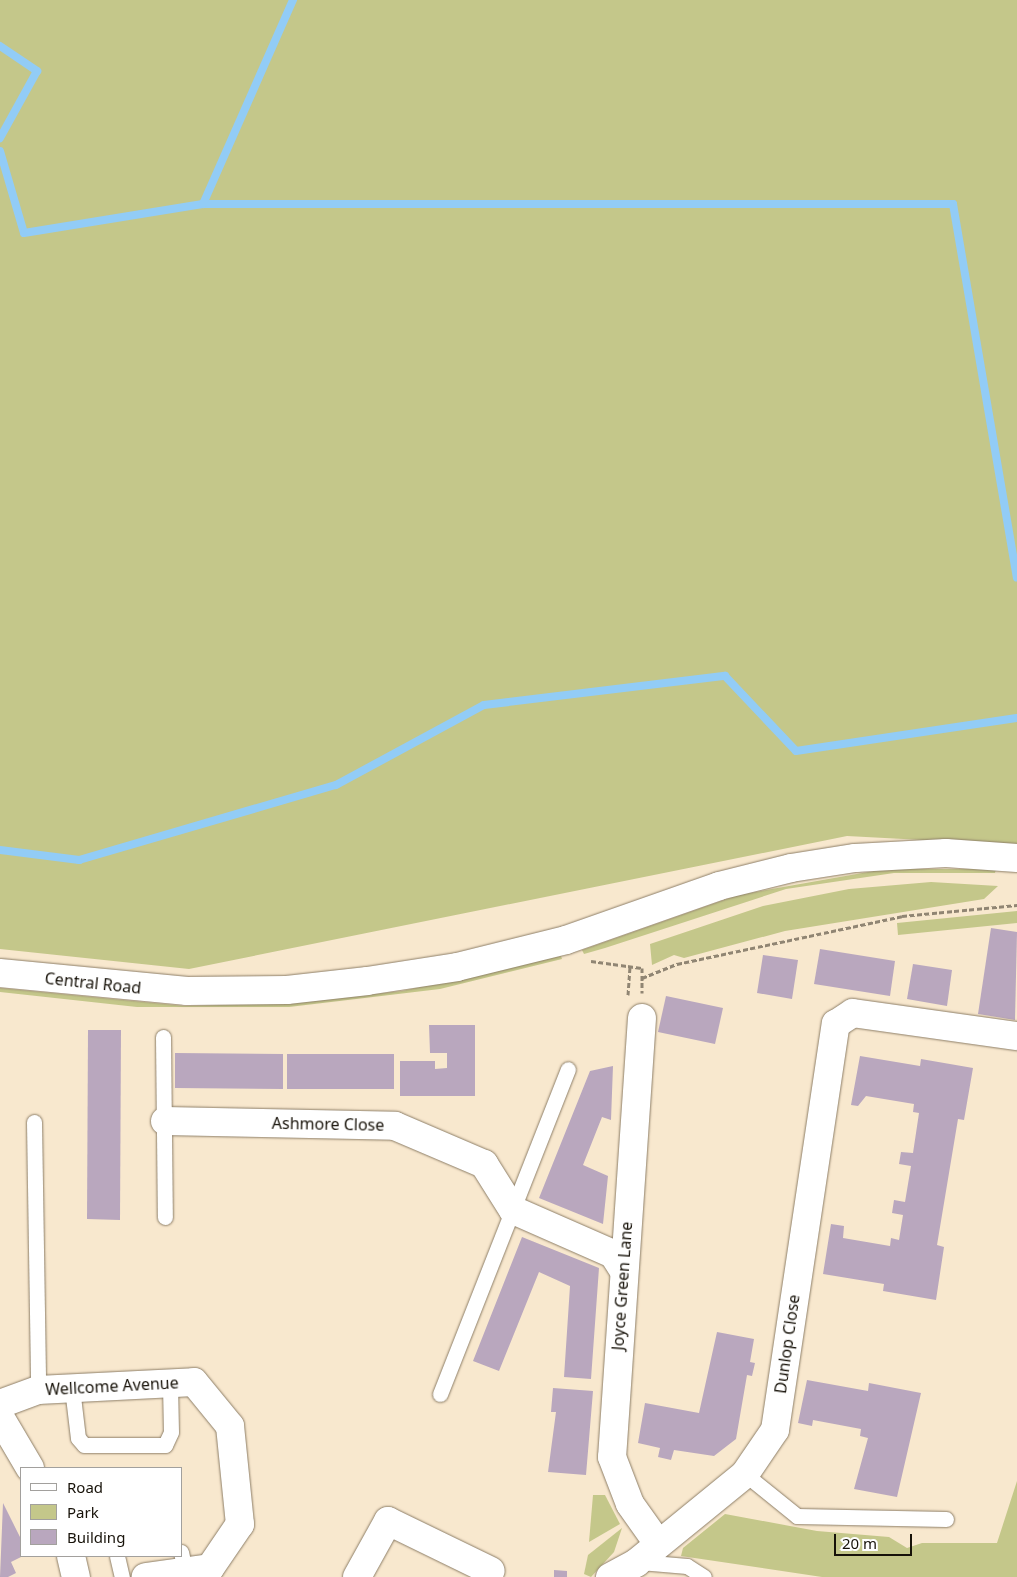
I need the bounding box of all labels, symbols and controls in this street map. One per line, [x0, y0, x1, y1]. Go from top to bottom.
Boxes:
street label: Central Road [44, 968, 142, 998]
street label: Ashmore Close [272, 1113, 384, 1135]
street label: Joyce Green Lane [608, 1221, 636, 1351]
street label: Dunlop Close [771, 1293, 803, 1395]
street label: Wellcome Avenue [45, 1373, 179, 1399]
legend [20, 1467, 182, 1557]
text: Road [67, 1477, 103, 1497]
text: Park [67, 1502, 99, 1522]
scale bar [837, 1524, 914, 1556]
text: Building [67, 1527, 125, 1547]
text: 20 m [842, 1533, 877, 1553]

